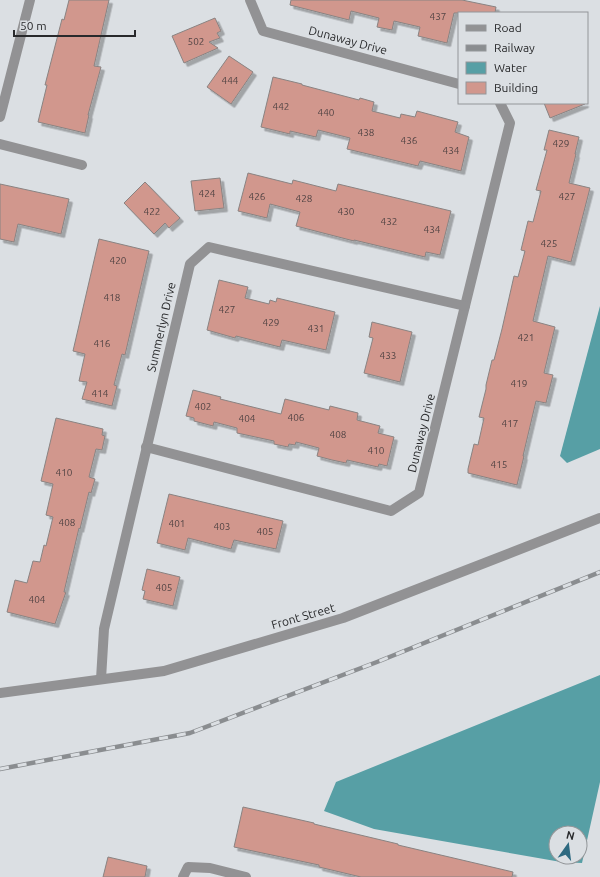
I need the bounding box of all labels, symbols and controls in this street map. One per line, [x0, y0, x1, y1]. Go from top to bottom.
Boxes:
house number: 437 [430, 11, 446, 22]
scale bar [14, 12, 135, 38]
legend [458, 12, 588, 104]
text: 50 m [20, 19, 47, 32]
text: Road [494, 21, 522, 34]
street label: Dunaway Drive [307, 23, 389, 57]
house number: 502 [188, 36, 204, 47]
text: Railway [494, 41, 535, 54]
text: Water [494, 61, 527, 74]
house number: 444 [222, 75, 239, 86]
text: Building [494, 81, 538, 94]
house number: 442 [273, 101, 289, 112]
house number: 440 [318, 107, 335, 118]
house number: 438 [358, 127, 375, 138]
house number: 436 [401, 135, 418, 146]
house number: 429 [553, 138, 569, 149]
house number: 434 [443, 145, 460, 156]
house number: 424 [199, 188, 216, 199]
house number: 426 [249, 191, 266, 202]
house number: 427 [559, 191, 575, 202]
house number: 428 [296, 193, 313, 204]
house number: 422 [144, 206, 160, 217]
house number: 430 [338, 206, 355, 217]
house number: 432 [381, 216, 397, 227]
house number: 434 [424, 224, 441, 235]
house number: 425 [541, 238, 557, 249]
house number: 420 [110, 255, 127, 266]
street label: Summerlyn Drive [144, 281, 178, 373]
house number: 418 [104, 292, 121, 303]
house number: 427 [219, 304, 235, 315]
house number: 429 [263, 317, 279, 328]
house number: 431 [308, 323, 324, 334]
house number: 421 [518, 332, 534, 343]
house number: 416 [94, 338, 111, 349]
house number: 433 [380, 350, 396, 361]
house number: 419 [511, 378, 527, 389]
house number: 414 [92, 388, 109, 399]
street label: Dunaway Drive [405, 392, 437, 474]
house number: 402 [195, 401, 211, 412]
house number: 406 [288, 412, 305, 423]
house number: 404 [239, 413, 256, 424]
house number: 417 [502, 418, 518, 429]
house number: 408 [330, 429, 347, 440]
house number: 410 [368, 445, 385, 456]
house number: 415 [491, 459, 507, 470]
house number: 410 [56, 467, 73, 478]
house number: 408 [59, 517, 76, 528]
house number: 401 [169, 518, 185, 529]
house number: 403 [214, 521, 230, 532]
house number: 405 [257, 526, 273, 537]
house number: 405 [156, 582, 172, 593]
house number: 404 [29, 594, 46, 605]
street label: Front Street [270, 601, 337, 631]
north arrow [548, 825, 588, 865]
text: N [565, 828, 576, 842]

